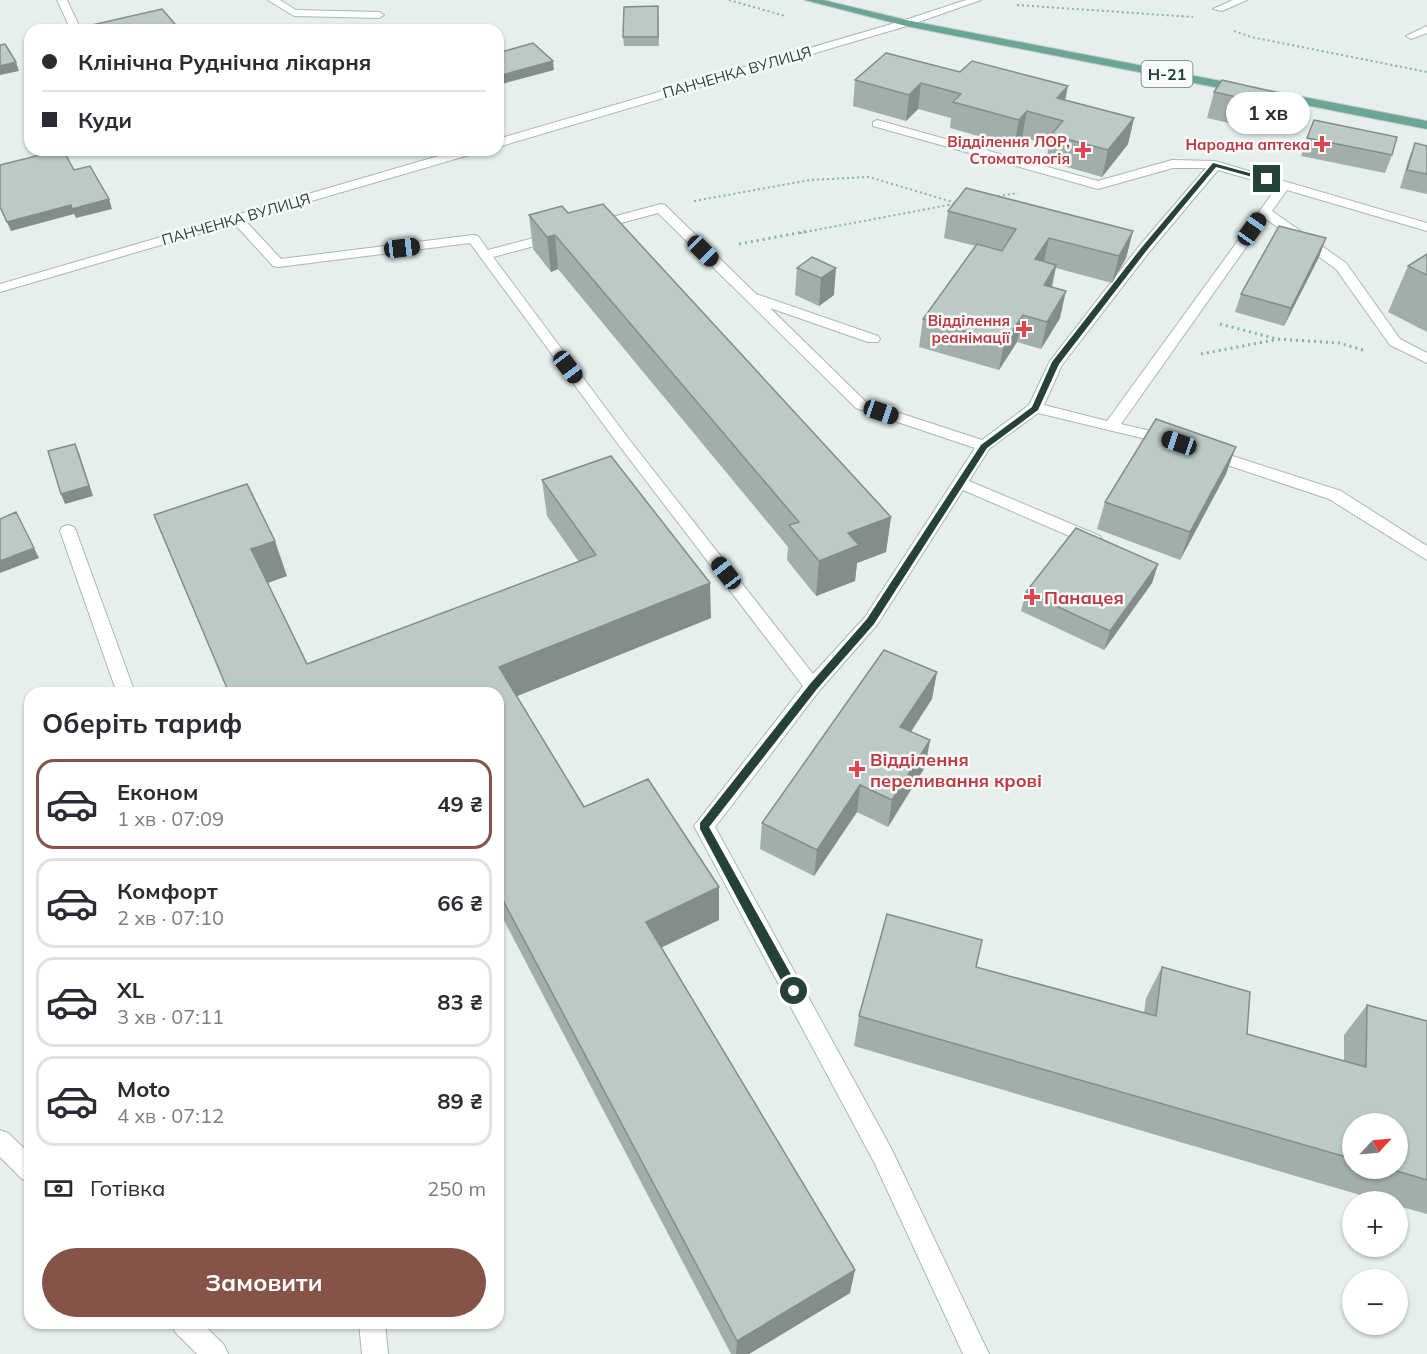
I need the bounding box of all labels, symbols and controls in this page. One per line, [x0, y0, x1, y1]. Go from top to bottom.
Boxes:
street label: ПАНЧЕНКА ВУЛИЦЯ [660, 42, 814, 102]
text: Клінічна Руднічна лікарня [78, 48, 371, 76]
road number: Н-21 [1142, 61, 1192, 87]
callout: 1 хв [1225, 92, 1309, 134]
text: 1 хв [1248, 100, 1288, 125]
text: Куди [78, 106, 132, 134]
place label: Відділення ЛОР, Стоматологія [947, 132, 1070, 168]
place label: Народна аптека [1185, 135, 1310, 154]
marker: Народна аптека [1315, 137, 1329, 151]
marker: Відділення ЛОР, Стоматологія [1074, 141, 1092, 159]
route end [1253, 165, 1280, 192]
street label: ПАНЧЕНКА ВУЛИЦЯ [159, 189, 313, 249]
car [1234, 209, 1270, 249]
car [684, 232, 722, 270]
car [383, 237, 421, 259]
place label: Відділення реанімації [928, 311, 1011, 347]
marker: Відділення реанімації [1015, 320, 1033, 338]
car [550, 347, 586, 387]
car [861, 398, 901, 426]
car [1159, 429, 1199, 457]
car [708, 553, 744, 593]
place label: Панацея [1044, 586, 1124, 609]
marker: Панацея [1025, 590, 1039, 604]
text: Оберіть тариф [42, 706, 242, 740]
place label: Відділення переливання крові [870, 748, 1042, 792]
marker: Відділення переливання крові [848, 760, 866, 778]
icon: car [45, 777, 99, 831]
text: Економ [117, 778, 198, 806]
text: 49 ₴ [437, 790, 483, 818]
text: 1 хв · 07:09 [117, 806, 224, 831]
icon: car [45, 876, 99, 930]
text: Комфорт [117, 877, 218, 905]
text: 66 ₴ [437, 889, 483, 917]
text: 2 хв · 07:10 [117, 905, 224, 930]
icon: car [45, 975, 99, 1029]
text: XL [117, 976, 144, 1004]
route start [780, 977, 807, 1004]
text: 83 ₴ [437, 988, 483, 1016]
text: 3 хв · 07:11 [117, 1004, 224, 1029]
icon: car [45, 1074, 99, 1128]
text: Moto [117, 1075, 170, 1103]
text: 89 ₴ [437, 1087, 483, 1115]
text: 4 хв · 07:12 [117, 1103, 224, 1128]
north arrow [1342, 1113, 1408, 1179]
map controls [1342, 1113, 1408, 1335]
icon: cash [42, 1172, 75, 1205]
text: Готівка [90, 1174, 165, 1202]
text: 250 m [427, 1176, 486, 1201]
button: + [1342, 1191, 1408, 1257]
button: Замовити [42, 1248, 486, 1317]
button: − [1342, 1269, 1408, 1335]

